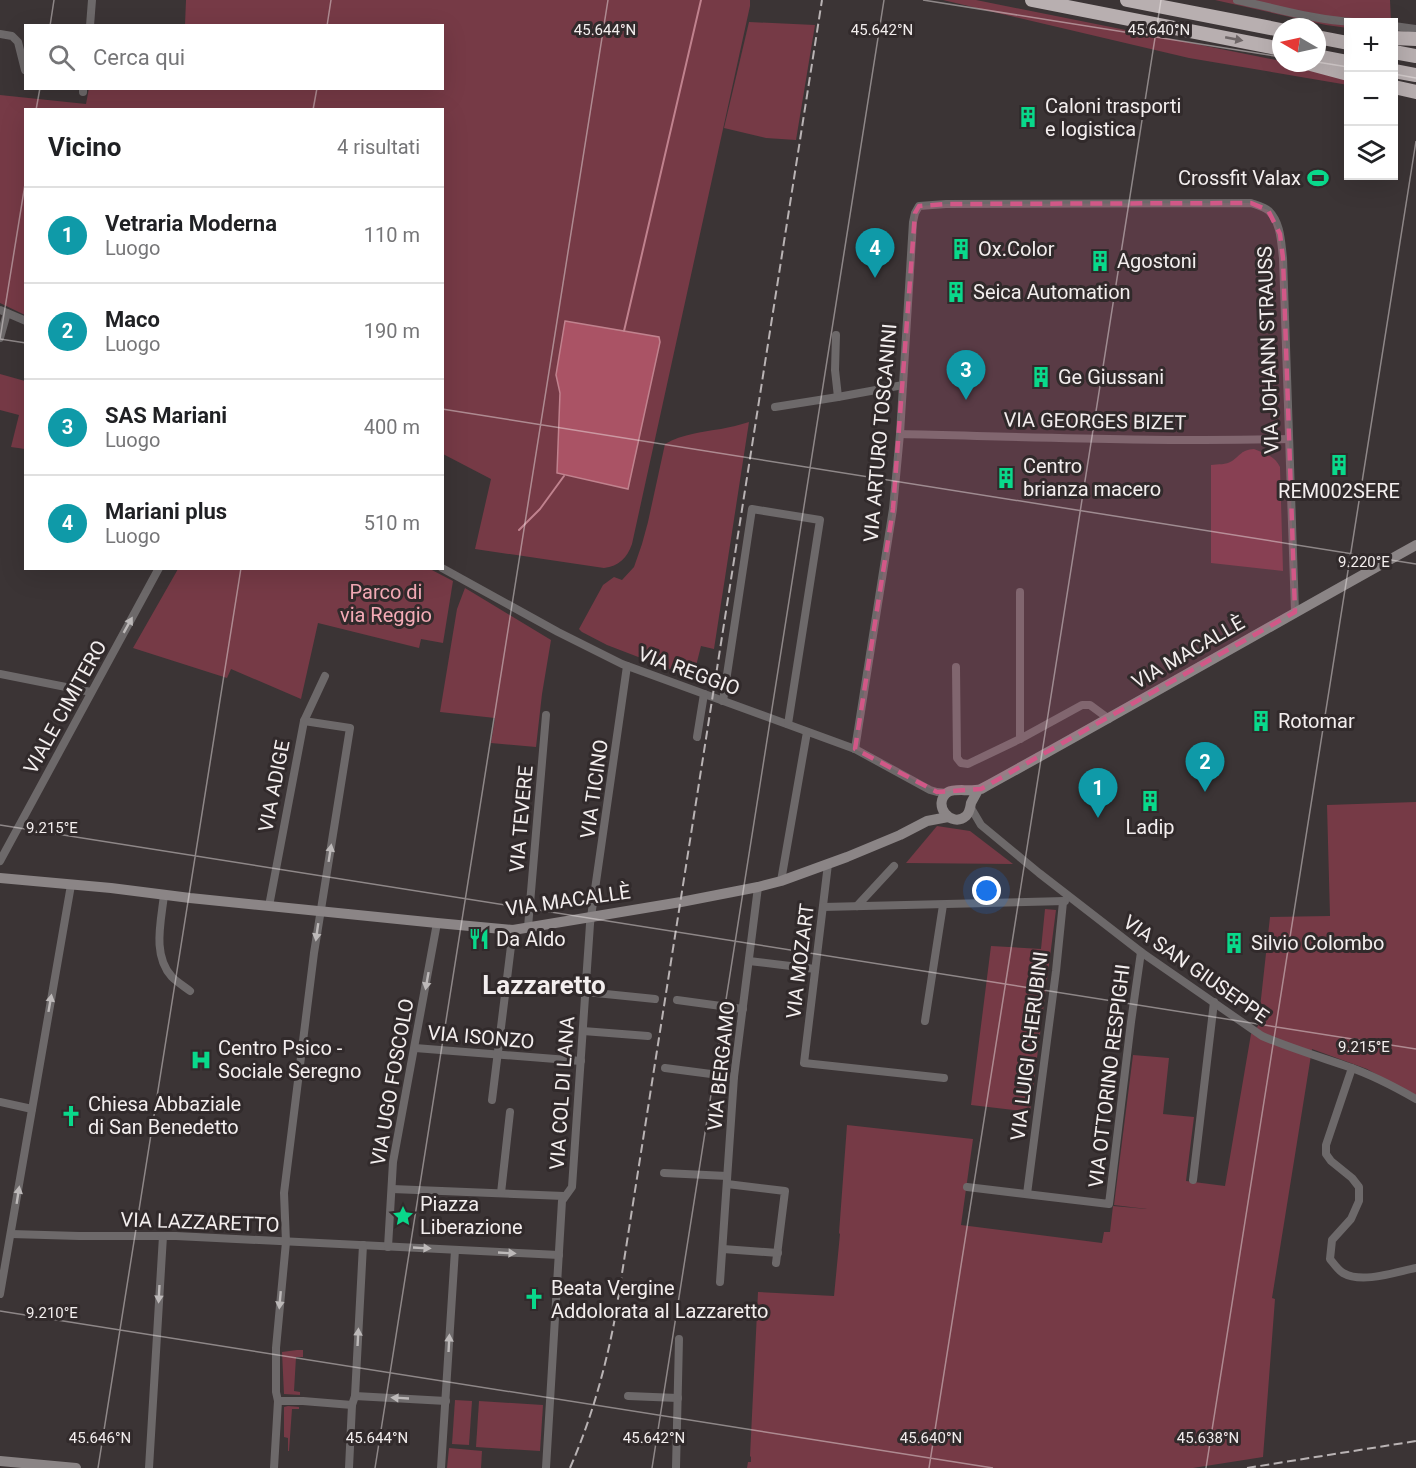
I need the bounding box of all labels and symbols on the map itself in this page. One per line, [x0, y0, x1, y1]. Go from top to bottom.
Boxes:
north arrow [1272, 18, 1326, 72]
text: 45.644°N [574, 21, 636, 39]
text: 45.642°N [851, 21, 913, 39]
text: 45.640°N [1128, 21, 1190, 39]
one-way arrow [1224, 35, 1243, 44]
place label: Caloni trasporti e logistica [1045, 94, 1181, 141]
building icon: Caloni trasporti e logistica [1016, 105, 1040, 129]
place label: Crossfit Valax [1178, 166, 1301, 190]
sports icon: Crossfit Valax [1306, 166, 1330, 190]
pin: 4 [856, 228, 894, 278]
building icon: Ox.Color [949, 237, 973, 261]
place label: Ox.Color [978, 237, 1055, 261]
street label: VIA JOHANN STRAUSS [1252, 246, 1284, 454]
building icon: Agostoni [1088, 249, 1112, 273]
place label: Agostoni [1117, 249, 1197, 273]
building icon: Seica Automation [944, 280, 968, 304]
place label: Seica Automation [973, 280, 1131, 304]
street label: VIA ARTURO TOSCANINI [858, 323, 902, 543]
pin: 3 [946, 350, 986, 400]
building icon: Ge Giussani [1029, 365, 1053, 389]
place label: Ge Giussani [1058, 365, 1164, 389]
street label: VIA GEORGES BIZET [1003, 407, 1187, 435]
building icon: REM002SERE [1327, 453, 1351, 477]
place label: Centro brianza macero [1023, 454, 1161, 501]
building icon: Centro brianza macero [994, 466, 1018, 490]
place label: REM002SERE [1278, 479, 1400, 503]
text: 9.220°E [1338, 553, 1390, 571]
park label: Parco di via Reggio [340, 580, 432, 627]
street label: VIA MACALLÈ [1127, 610, 1249, 694]
one-way arrow [123, 616, 133, 633]
street label: VIALE CIMITERO [18, 636, 112, 778]
street label: VIA REGGIO [635, 642, 743, 700]
building icon: Rotomar [1249, 709, 1273, 733]
place label: Rotomar [1278, 709, 1355, 733]
street label: VIA ADIGE [253, 738, 295, 834]
street label: VIA TICINO [575, 738, 613, 840]
pin: 2 [1186, 742, 1224, 792]
street label: VIA TEVERE [504, 765, 538, 873]
pin: 1 [1078, 768, 1118, 818]
building icon: Ladip [1138, 789, 1162, 813]
place label: Ladip [1125, 815, 1175, 839]
text: 9.215°E [26, 819, 78, 837]
one-way arrow [325, 843, 334, 862]
your location [972, 876, 1001, 905]
street label: VIA MACALLÈ [504, 879, 632, 921]
street label: VIA MOZART [781, 902, 819, 1020]
street label: VIA SAN GIUSEPPE [1119, 910, 1273, 1028]
one-way arrow [313, 922, 322, 941]
restaurant icon: Da Aldo [467, 927, 491, 951]
place label: Da Aldo [496, 927, 566, 951]
building icon: Silvio Colombo [1222, 931, 1246, 955]
place label: Silvio Colombo [1251, 931, 1384, 955]
street label: VIA LUIGI CHERUBINI [1005, 950, 1053, 1142]
street label: VIA OTTORINO RESPIGHI [1083, 963, 1135, 1189]
district label: Lazzaretto [482, 970, 606, 1000]
one-way arrow [422, 972, 431, 991]
one-way arrow [46, 993, 55, 1012]
street label: VIA UGO FOSCOLO [366, 997, 418, 1167]
street label: VIA BERGAMO [702, 1000, 740, 1132]
street label: VIA COL DI LANA [545, 1015, 579, 1171]
street label: VIA ISONZO [427, 1020, 535, 1054]
place label: Centro Psico - Sociale Seregno [218, 1036, 361, 1083]
text: 9.215°E [1338, 1038, 1390, 1056]
hospital icon: Centro Psico - Sociale Seregno [189, 1048, 213, 1072]
place label: Chiesa Abbaziale di San Benedetto [88, 1092, 241, 1139]
church icon: Chiesa Abbaziale di San Benedetto [59, 1104, 83, 1128]
one-way arrow [13, 1185, 22, 1204]
place label: Piazza Liberazione [420, 1192, 523, 1239]
place icon: Piazza Liberazione [391, 1204, 415, 1228]
street label: VIA LAZZARETTO [120, 1207, 280, 1237]
one-way arrow [412, 1244, 431, 1253]
one-way arrow [497, 1248, 516, 1257]
place label: Beata Vergine Addolorata al Lazzaretto [551, 1276, 769, 1323]
one-way arrow [155, 1285, 164, 1304]
church icon: Beata Vergine Addolorata al Lazzaretto [522, 1287, 546, 1311]
one-way arrow [275, 1290, 285, 1309]
text: 9.210°E [26, 1304, 78, 1322]
one-way arrow [353, 1328, 363, 1347]
one-way arrow [445, 1333, 454, 1352]
one-way arrow [391, 1394, 410, 1403]
text: 45.646°N [69, 1429, 131, 1447]
text: 45.644°N [346, 1429, 408, 1447]
text: 45.642°N [623, 1429, 685, 1447]
text: 45.640°N [900, 1429, 962, 1447]
text: 45.638°N [1177, 1429, 1239, 1447]

